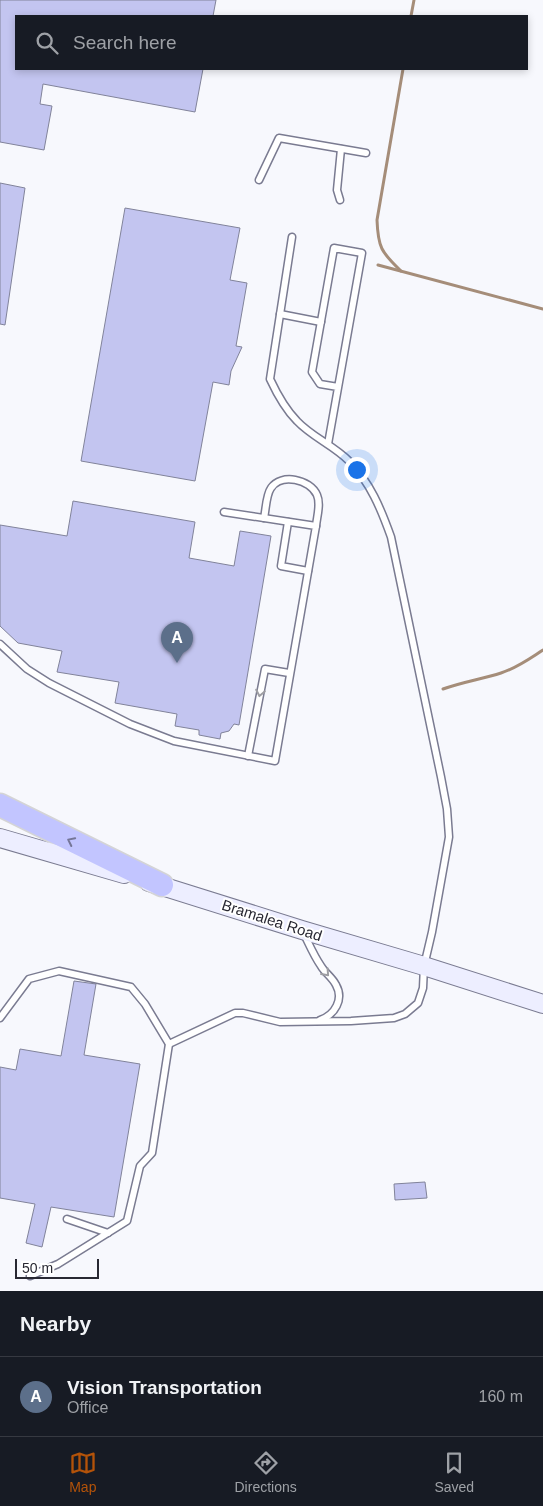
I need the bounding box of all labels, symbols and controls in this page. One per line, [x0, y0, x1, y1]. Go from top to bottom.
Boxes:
search box [15, 15, 528, 70]
icon: search [33, 29, 61, 57]
text: Search here [73, 32, 177, 53]
your location [344, 457, 370, 483]
pin: A [161, 622, 193, 663]
one-way arrow [256, 688, 266, 697]
one-way arrow [67, 836, 76, 847]
street label: Bramalea Road [220, 896, 324, 944]
one-way arrow [321, 967, 330, 976]
scale bar [15, 1256, 99, 1279]
text: 50 m [22, 1260, 53, 1276]
text: Nearby [20, 1312, 91, 1335]
text: Vision Transportation [67, 1377, 262, 1398]
text: A [30, 1388, 42, 1405]
text: 160 m [479, 1388, 523, 1405]
text: Office [67, 1399, 109, 1416]
tab: Map [69, 1449, 97, 1495]
tab: Directions [235, 1449, 297, 1495]
tab: Saved [434, 1449, 474, 1495]

